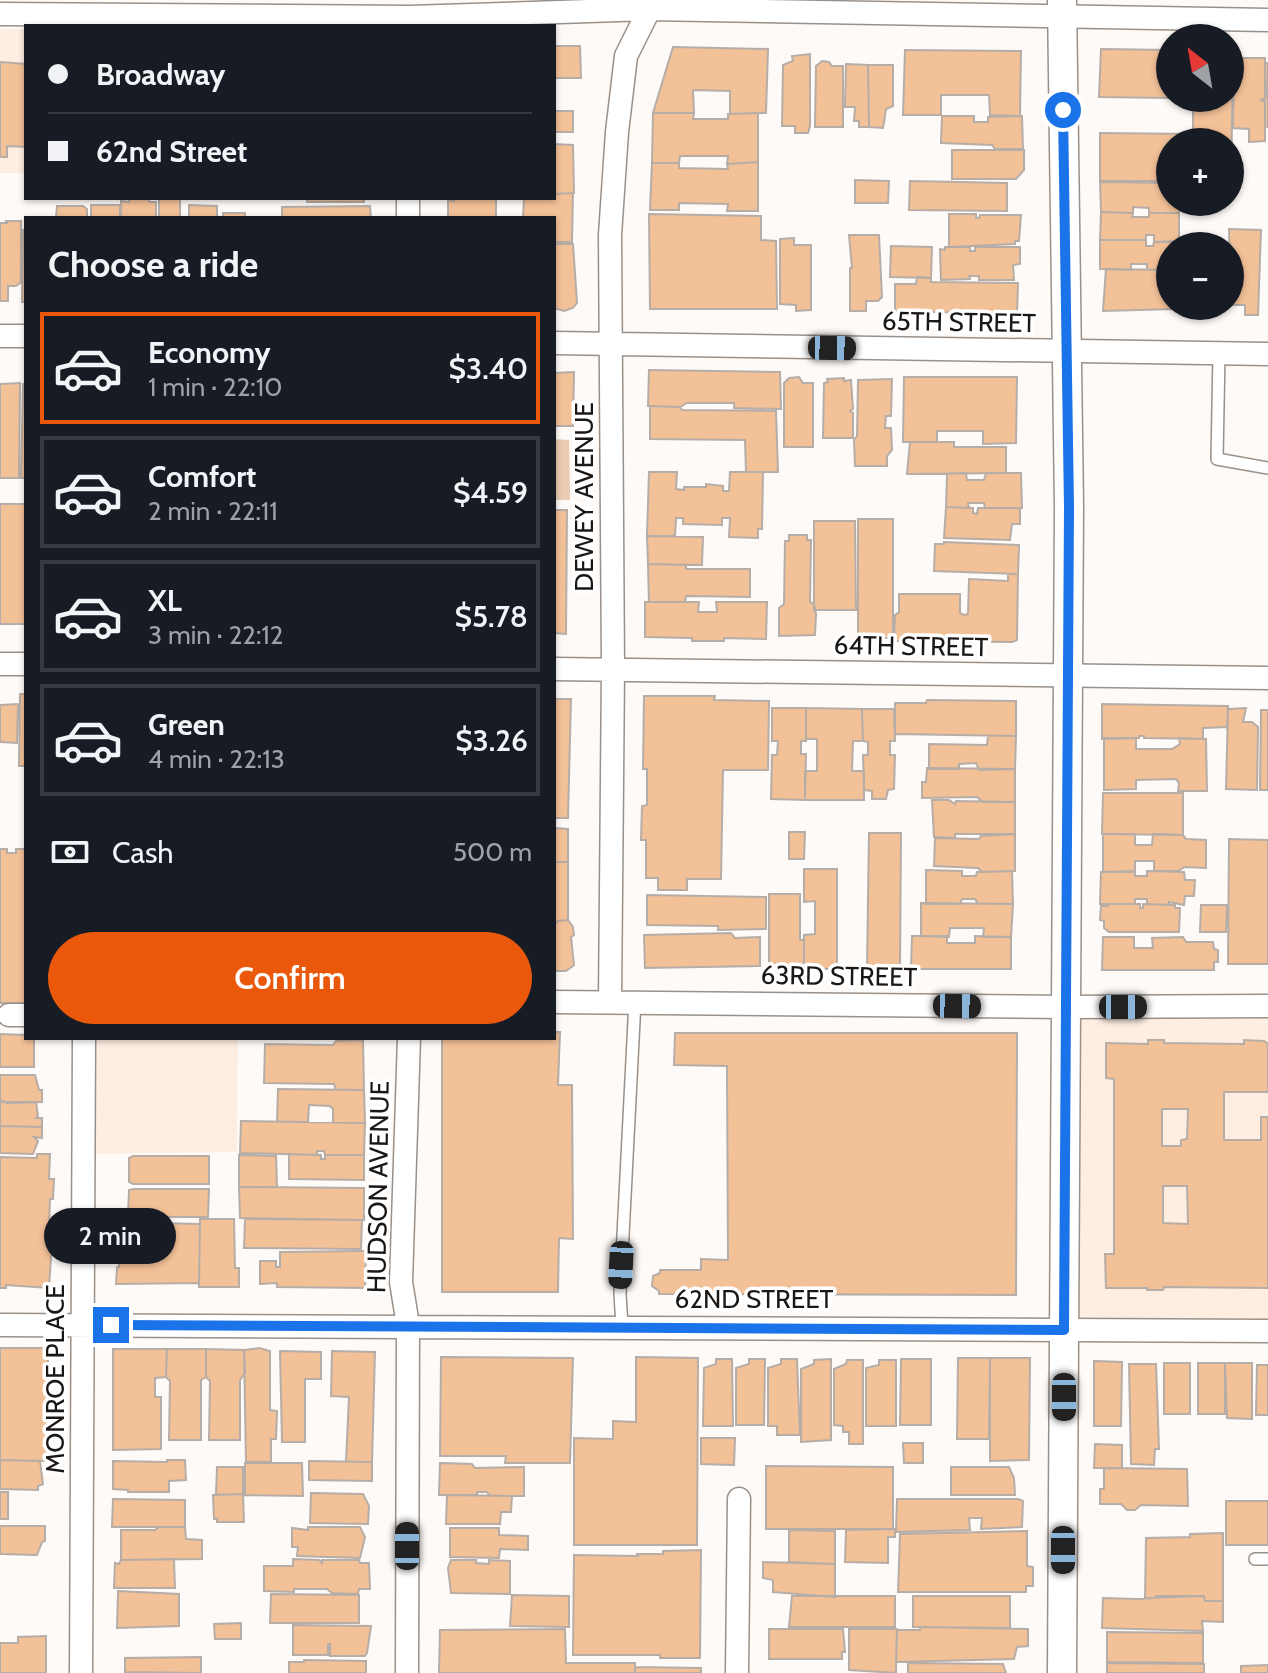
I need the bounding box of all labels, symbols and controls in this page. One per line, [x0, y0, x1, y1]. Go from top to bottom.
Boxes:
north arrow [1156, 24, 1244, 112]
map controls [1156, 24, 1244, 320]
text: Broadway [96, 56, 225, 93]
route start [1045, 92, 1081, 128]
button: + [1156, 128, 1244, 216]
text: 62nd Street [96, 133, 247, 170]
button: − [1156, 232, 1244, 320]
text: Choose a ride [48, 242, 258, 286]
street label: 65TH STREET [882, 305, 1037, 339]
icon: car [52, 332, 124, 404]
text: Economy [148, 334, 271, 371]
car [808, 336, 856, 360]
text: $3.40 [449, 350, 528, 387]
text: 1 min · 22:10 [148, 371, 282, 403]
street label: DEWEY AVENUE [568, 402, 600, 592]
icon: car [52, 456, 124, 528]
text: Comfort [148, 458, 256, 495]
text: $4.59 [453, 474, 528, 511]
text: 2 min · 22:11 [148, 495, 278, 527]
icon: car [52, 580, 124, 652]
text: XL [148, 582, 182, 619]
text: $5.78 [455, 598, 528, 635]
text: 3 min · 22:12 [148, 619, 283, 651]
street label: 64TH STREET [833, 629, 989, 663]
icon: car [52, 704, 124, 776]
text: Green [148, 706, 225, 743]
text: $3.26 [455, 722, 528, 759]
text: 4 min · 22:13 [148, 743, 285, 775]
icon: cash [48, 830, 92, 874]
text: Cash [112, 834, 174, 871]
text: 500 m [453, 836, 532, 868]
button: Confirm [48, 932, 532, 1024]
street label: 63RD STREET [760, 959, 918, 993]
car [933, 994, 981, 1018]
car [1099, 995, 1147, 1019]
street label: HUDSON AVENUE [360, 1081, 396, 1293]
callout: 2 min [45, 1209, 177, 1265]
text: 2 min [79, 1220, 141, 1252]
car [608, 1240, 634, 1290]
street label: 62ND STREET [675, 1283, 834, 1315]
street label: MONROE PLACE [39, 1284, 71, 1474]
route end [93, 1307, 129, 1343]
car [1052, 1373, 1076, 1421]
car [395, 1522, 419, 1570]
car [1051, 1526, 1075, 1574]

